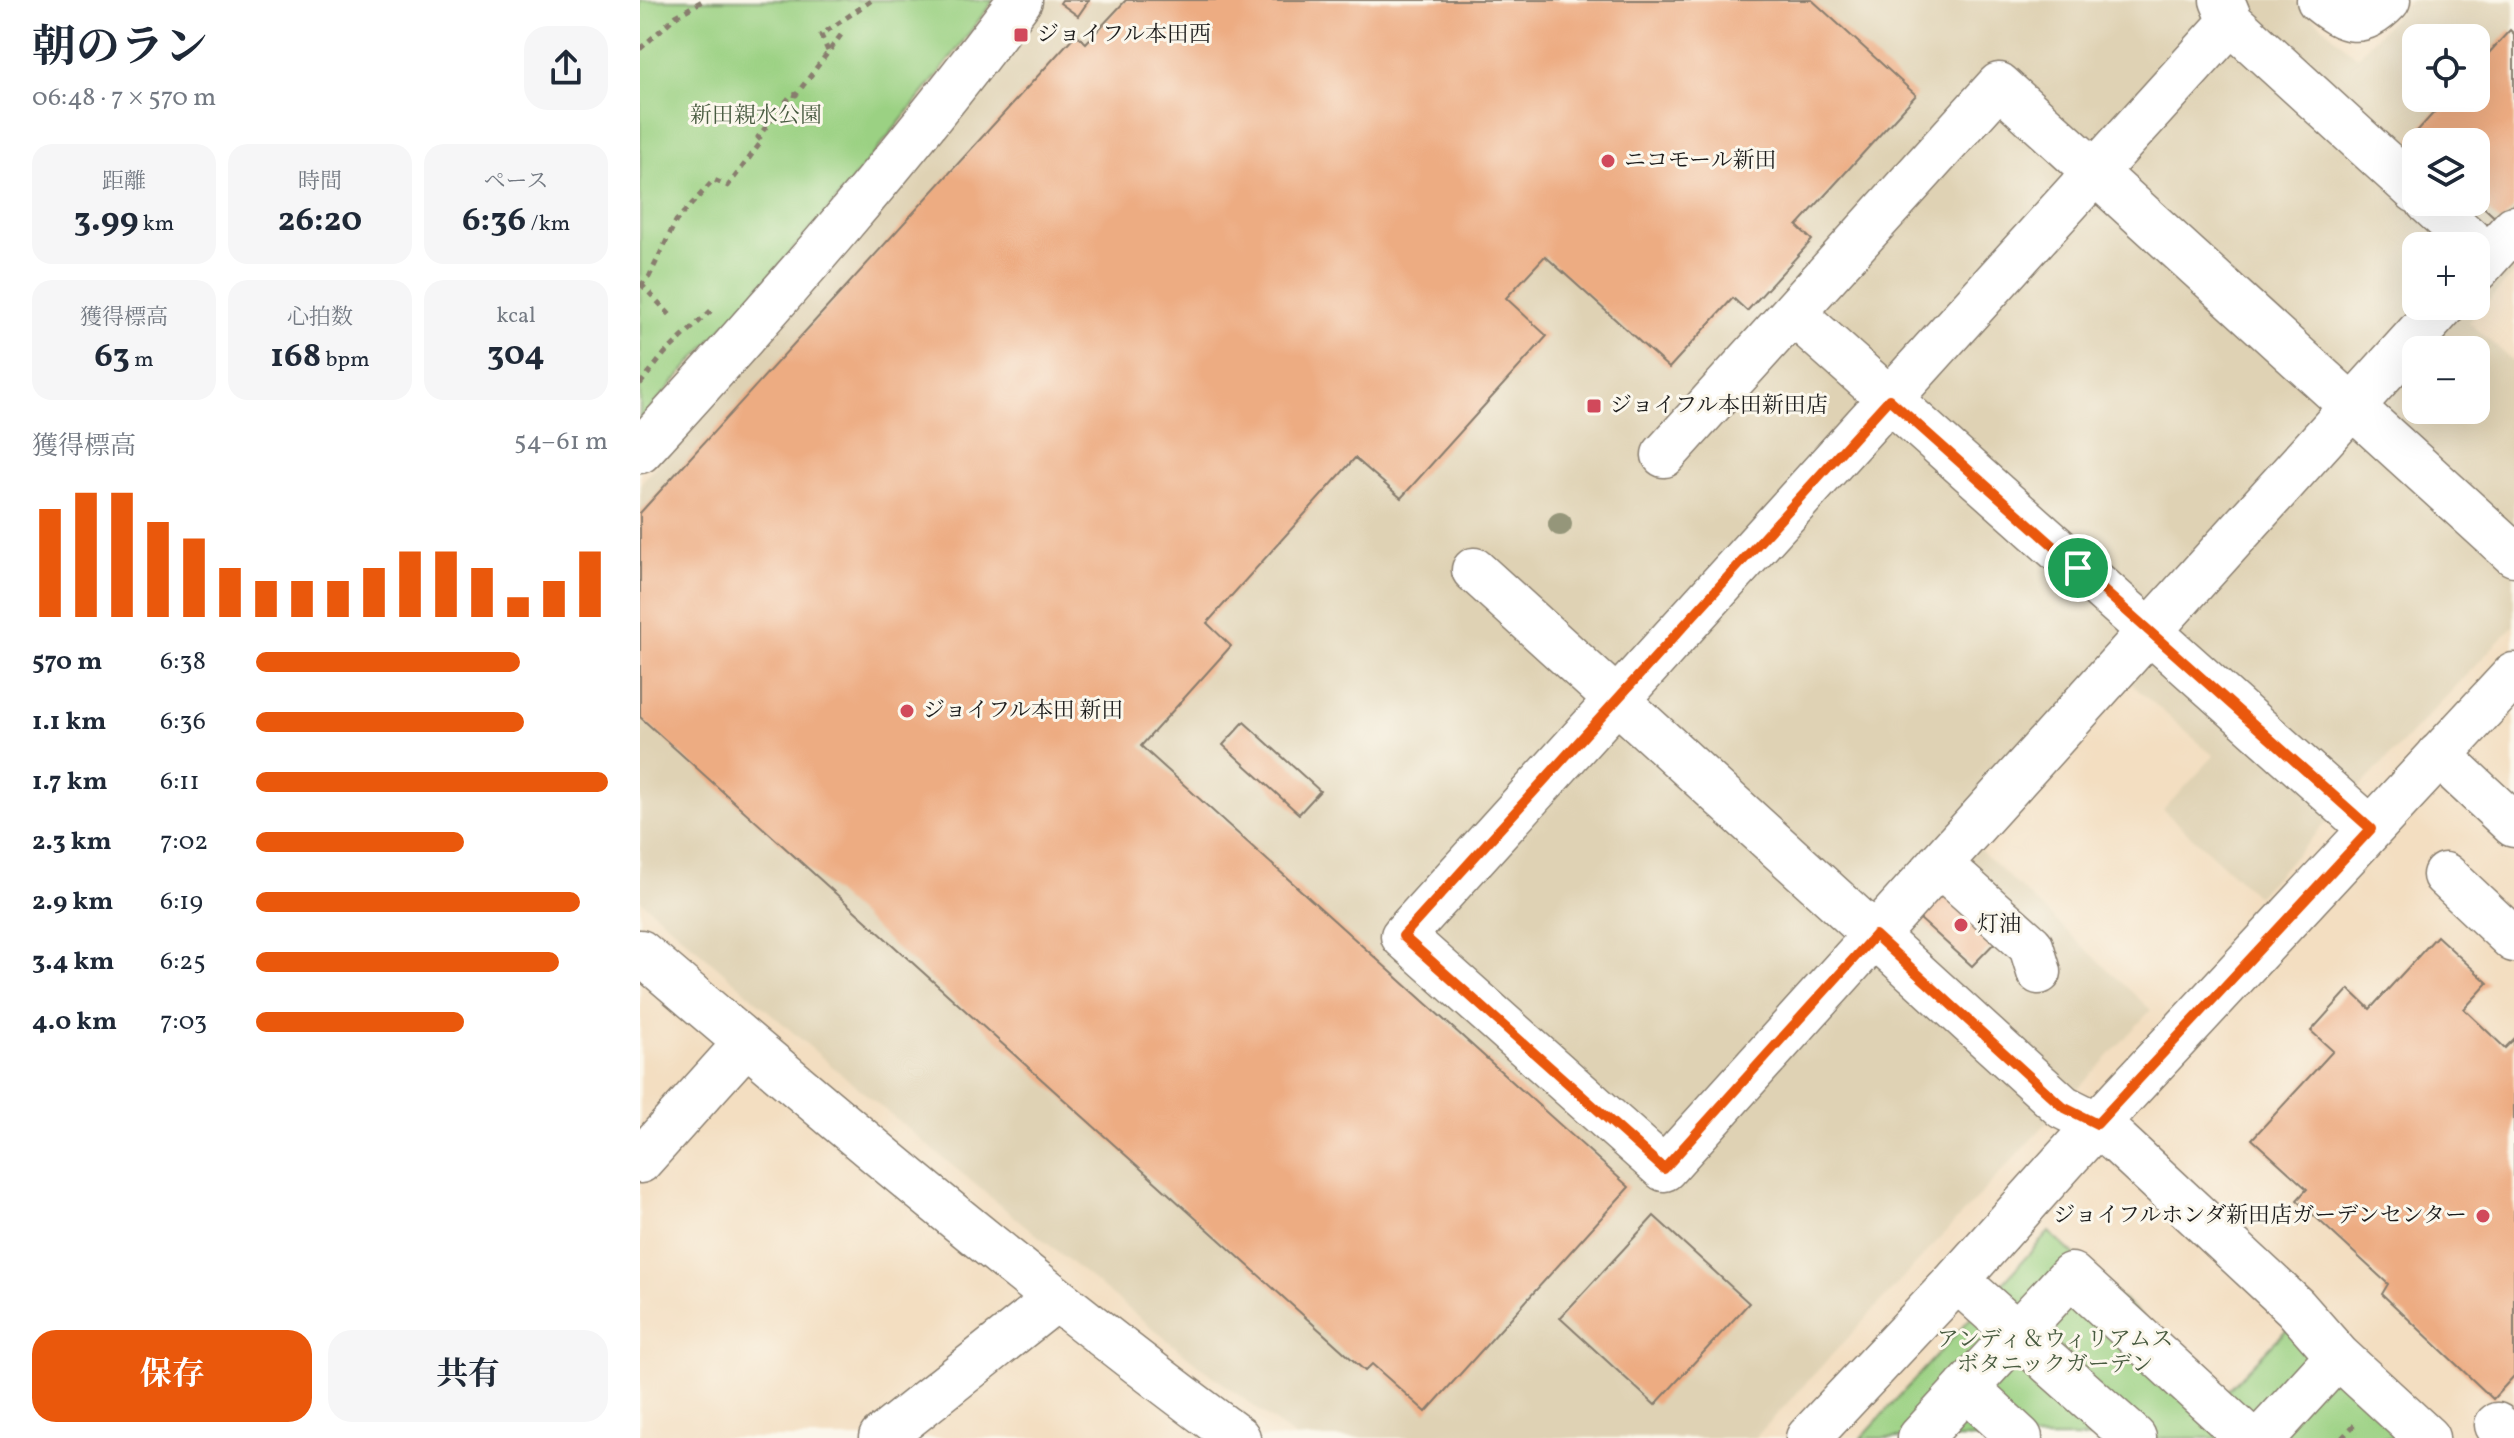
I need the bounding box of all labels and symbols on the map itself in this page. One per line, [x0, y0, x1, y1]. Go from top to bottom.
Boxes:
place label: ジョイフル本田西 [1037, 20, 1211, 51]
marker: ジョイフル本田西 [1012, 26, 1030, 44]
park label: 新田親水公園 [690, 101, 822, 132]
place label: ニコモール新田 [1624, 146, 1777, 177]
marker: ニコモール新田 [1599, 152, 1617, 170]
place label: ジョイフル本田新田店 [1610, 391, 1828, 422]
marker: ジョイフル本田新田店 [1585, 397, 1603, 415]
pin [2044, 534, 2112, 602]
place label: ジョイフル本田 新田 [923, 696, 1123, 727]
marker: ジョイフル本田 新田 [898, 702, 916, 720]
place label: 灯油 [1977, 910, 2021, 941]
marker: 灯油 [1952, 916, 1970, 934]
place label: ジョイフルホンダ新田店ガーデンセンター [2053, 1201, 2467, 1232]
marker: ジョイフルホンダ新田店ガーデンセンター [2474, 1207, 2492, 1225]
park label: アンディ＆ウィリアムス ボタニックガーデン [1937, 1325, 2173, 1381]

